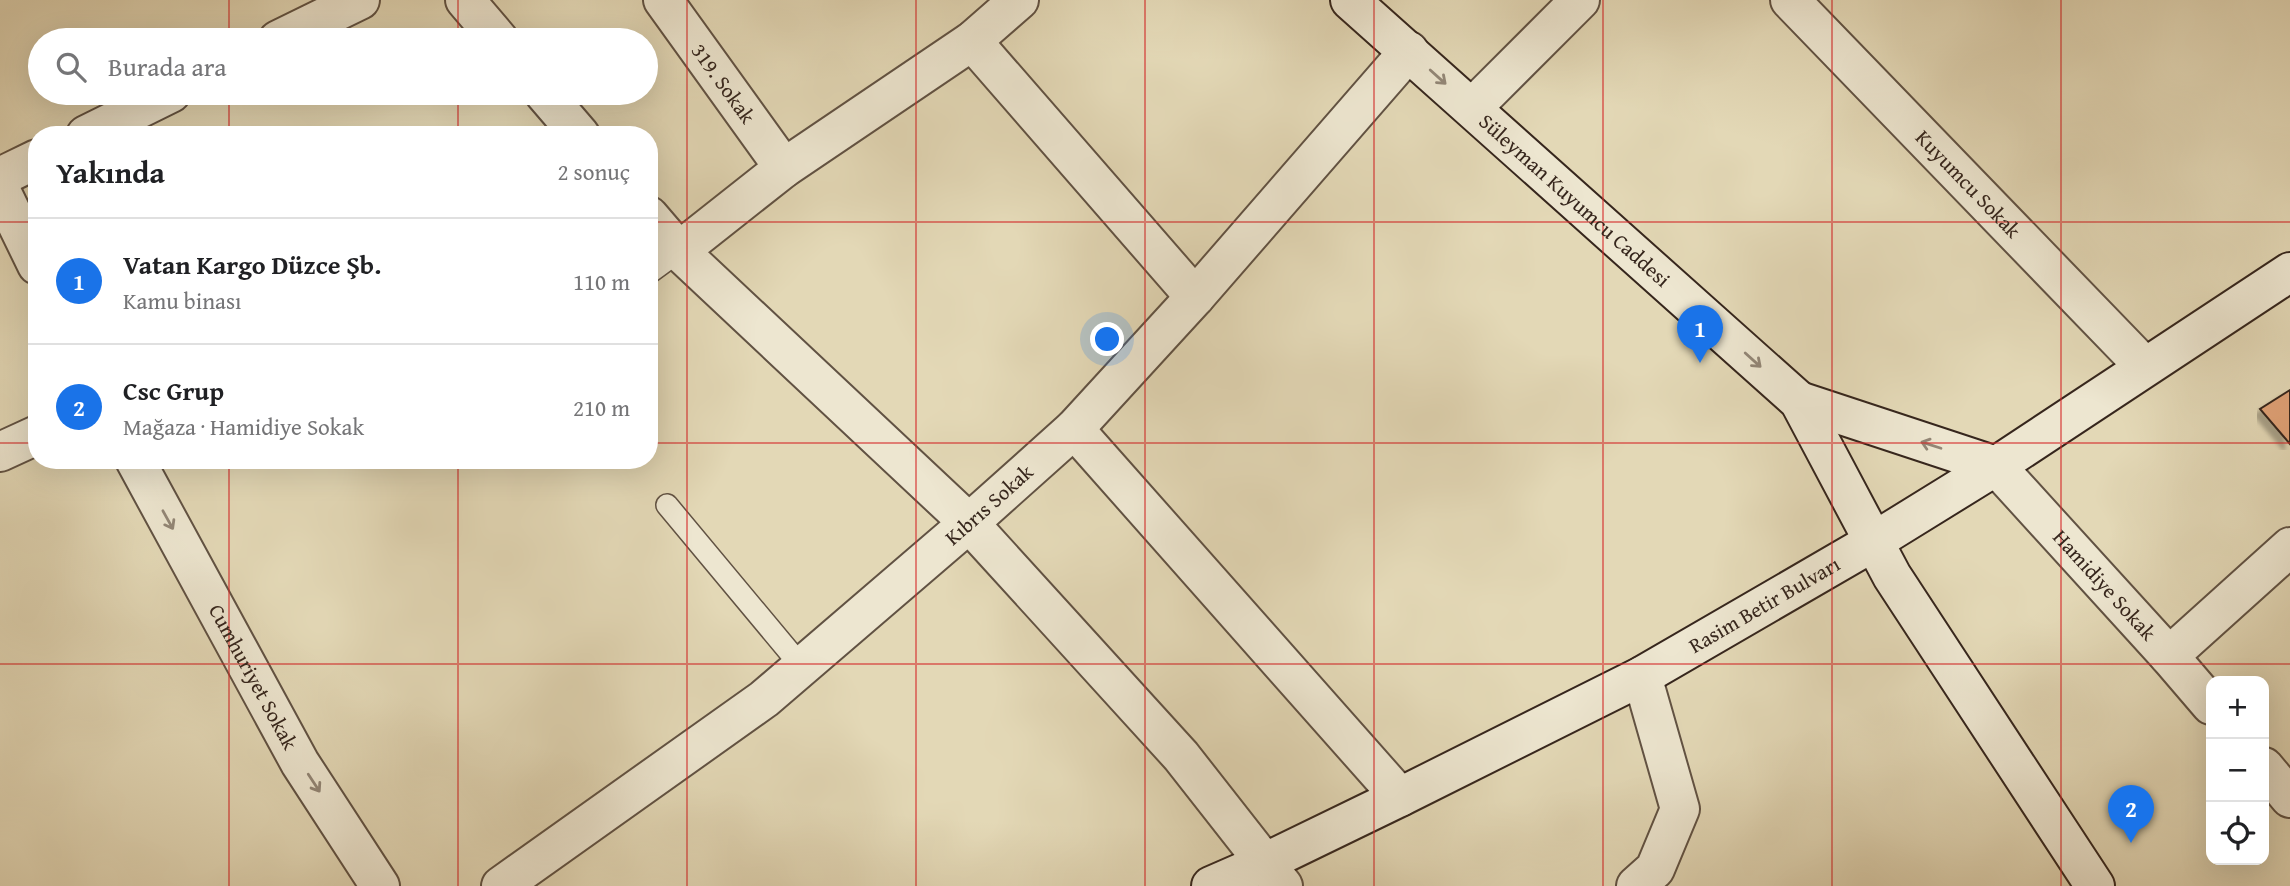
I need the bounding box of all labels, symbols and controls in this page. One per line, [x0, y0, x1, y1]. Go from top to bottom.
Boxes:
search box [28, 28, 658, 105]
street label: 319. Sokak [684, 37, 763, 130]
text: Burada ara [108, 47, 227, 86]
icon: search [52, 48, 90, 86]
one-way arrow [1429, 69, 1447, 85]
street label: Süleyman Kuyumcu Caddesi [1472, 106, 1677, 294]
street label: Kuyumcu Sokak [1908, 122, 2029, 245]
text: Yakında [56, 150, 165, 194]
text: 2 sonuç [557, 155, 630, 188]
text: Vatan Kargo Düzce Şb. [123, 245, 381, 284]
text: 1 [73, 265, 85, 298]
text: 110 m [573, 265, 630, 298]
text: Kamu binası [123, 284, 242, 317]
pin: 1 [1677, 305, 1723, 363]
your location [1090, 322, 1124, 356]
one-way arrow [1744, 352, 1762, 368]
text: Csc Grup [123, 371, 224, 410]
text: 2 [73, 391, 85, 424]
text: 210 m [573, 391, 630, 424]
text: Mağaza · Hamidiye Sokak [123, 410, 364, 443]
one-way arrow [1921, 437, 1943, 450]
street label: Kıbrıs Sokak [938, 456, 1040, 552]
one-way arrow [162, 509, 175, 530]
street label: Hamidiye Sokak [2046, 522, 2164, 647]
street label: Rasim Betir Bulvarı [1683, 548, 1846, 661]
street label: Cumhuriyet Sokak [201, 598, 306, 755]
map controls [2206, 676, 2269, 865]
button: + [2206, 676, 2269, 739]
button: − [2206, 739, 2269, 802]
one-way arrow [307, 773, 321, 793]
pin: 2 [2108, 785, 2154, 843]
button: locate [2206, 802, 2269, 865]

